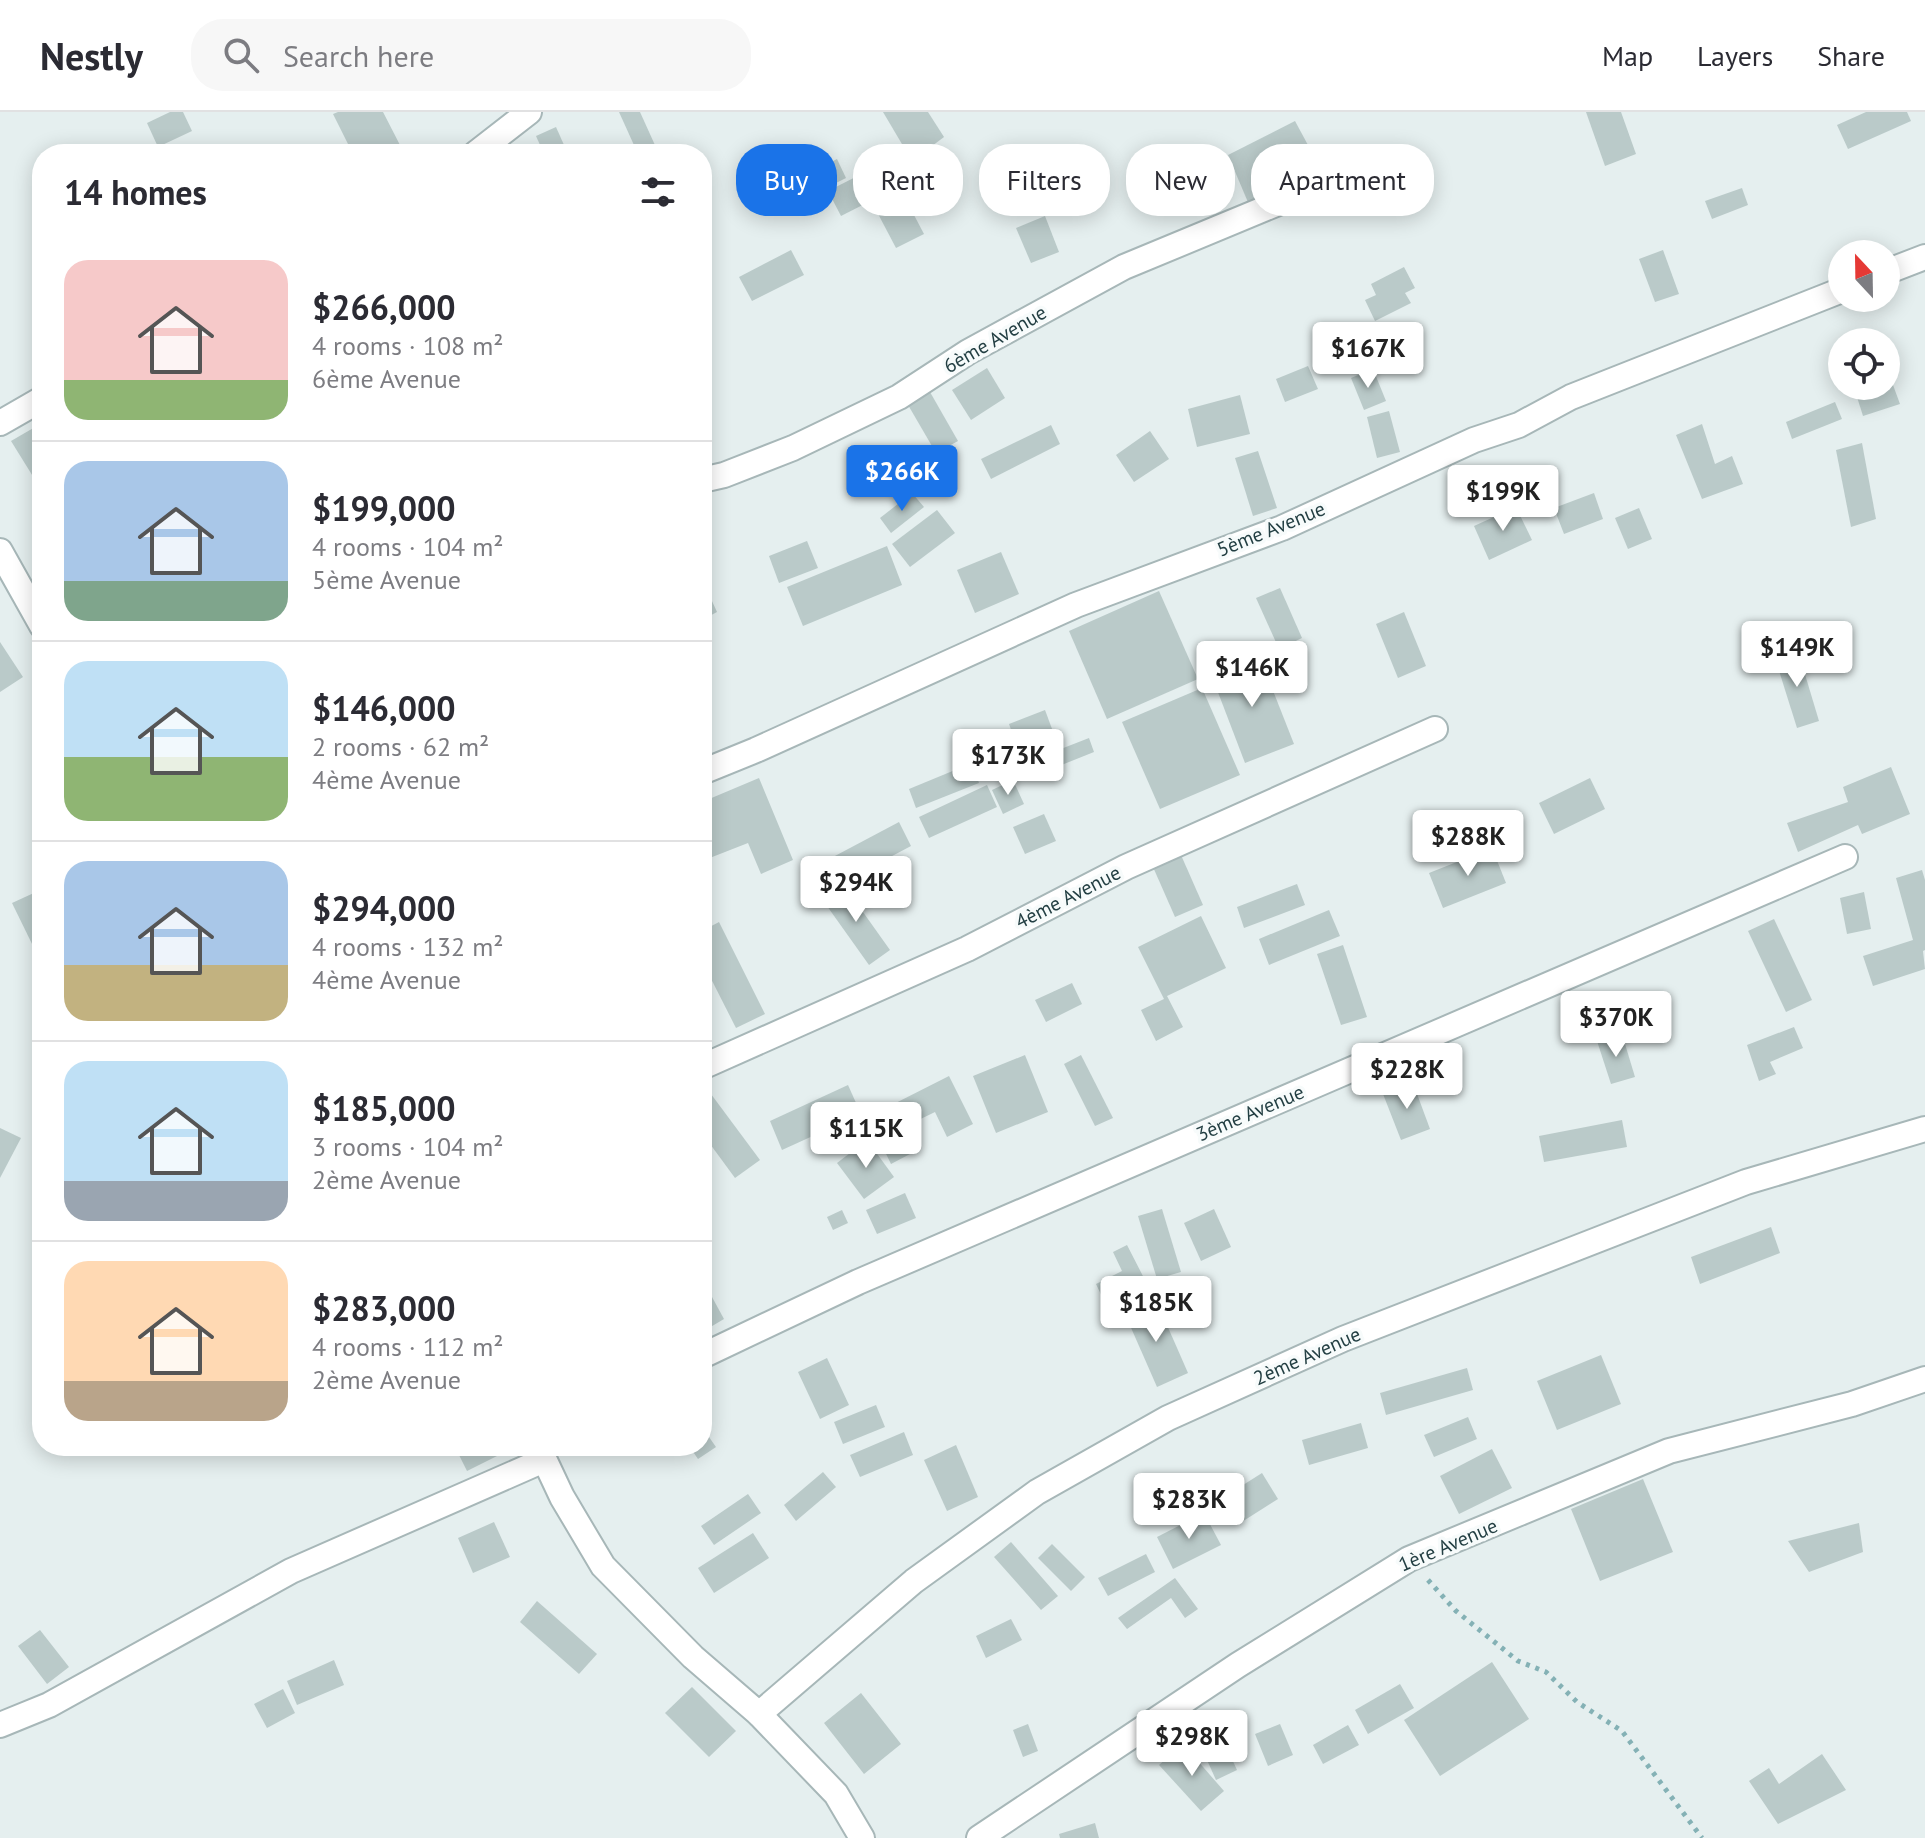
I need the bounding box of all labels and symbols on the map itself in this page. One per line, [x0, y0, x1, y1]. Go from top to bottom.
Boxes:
north arrow [1828, 240, 1900, 312]
street label: 6ème Avenue [939, 299, 1051, 379]
pin: $167K [1312, 322, 1424, 390]
pin: $266K [846, 445, 958, 513]
pin: $199K [1447, 465, 1559, 533]
street label: 5ème Avenue [1213, 495, 1329, 563]
pin: $149K [1741, 621, 1853, 689]
pin: $146K [1196, 641, 1308, 709]
pin: $173K [952, 729, 1064, 797]
pin: $288K [1412, 810, 1524, 878]
pin: $294K [800, 856, 912, 924]
street label: 4ème Avenue [1011, 859, 1125, 935]
pin: $370K [1560, 991, 1672, 1059]
pin: $228K [1351, 1043, 1463, 1111]
street label: 3ème Avenue [1192, 1079, 1308, 1147]
pin: $115K [810, 1102, 922, 1170]
pin: $185K [1100, 1276, 1212, 1344]
street label: 2ème Avenue [1249, 1321, 1365, 1391]
pin: $283K [1133, 1473, 1245, 1541]
street label: 1ère Avenue [1395, 1512, 1501, 1578]
pin: $298K [1136, 1710, 1248, 1778]

